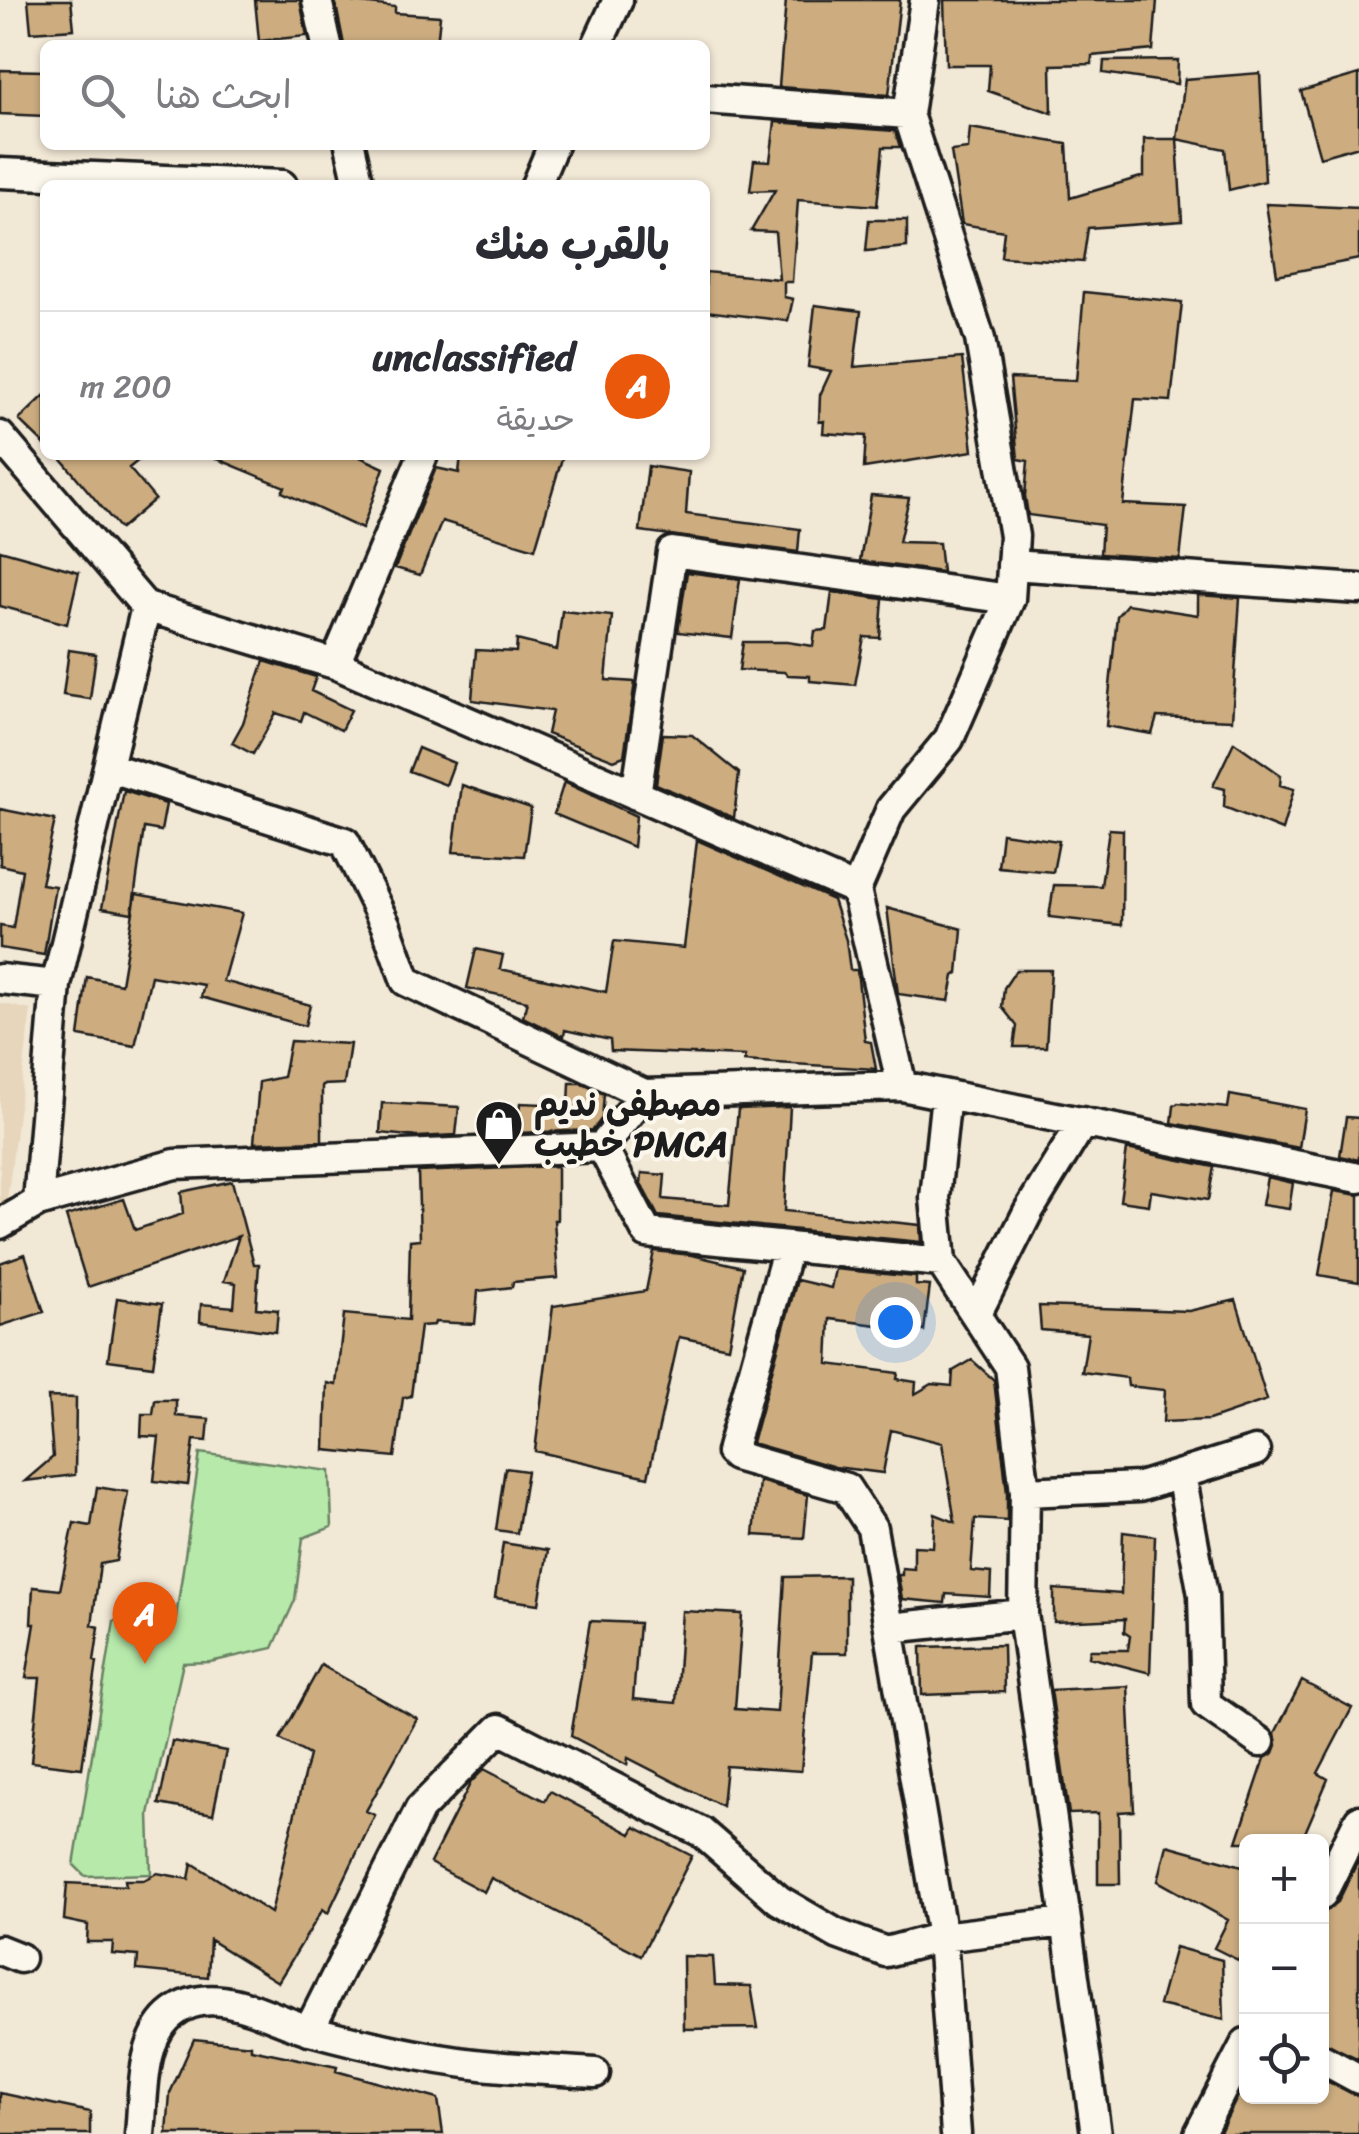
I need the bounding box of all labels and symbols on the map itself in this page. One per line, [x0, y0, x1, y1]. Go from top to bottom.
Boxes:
place label: مصطفى نديم خطيب PMCA [534, 1073, 728, 1175]
shop icon: مصطفى نديم خطيب PMCA [473, 1098, 525, 1166]
your location [870, 1297, 921, 1348]
pin: A [112, 1582, 178, 1664]

